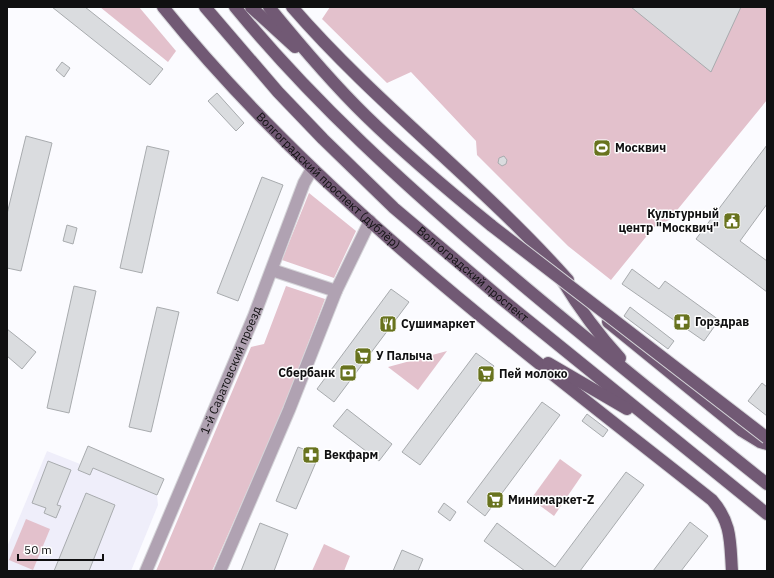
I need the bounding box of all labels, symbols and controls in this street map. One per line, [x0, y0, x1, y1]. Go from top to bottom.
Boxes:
street label: Волгоградский проспект (дублёр) [253, 109, 404, 252]
sports icon: Москвич [592, 138, 612, 158]
place label: Москвич [615, 140, 666, 155]
place label: Культурный центр "Москвич" [618, 206, 719, 235]
public building icon: Культурный центр "Москвич" [722, 211, 742, 231]
street label: Волгоградский проспект [414, 223, 532, 325]
street label: 1-й Саратовский проезд [197, 304, 264, 436]
pharmacy icon: Горздрав [672, 312, 692, 332]
restaurant icon: Сушимаркет [378, 314, 398, 334]
place label: Горздрав [695, 314, 749, 329]
place label: Сушимаркет [401, 316, 475, 331]
supermarket icon: У Палыча [353, 346, 373, 366]
place label: У Палыча [376, 348, 433, 363]
bank icon: Сбербанк [338, 363, 358, 383]
supermarket icon: Пей молоко [476, 364, 496, 384]
place label: Сбербанк [278, 365, 335, 380]
place label: Пей молоко [499, 366, 568, 381]
pharmacy icon: Векфарм [301, 445, 321, 465]
place label: Векфарм [324, 447, 378, 462]
supermarket icon: Минимаркет-Z [485, 490, 505, 510]
place label: Минимаркет-Z [508, 492, 594, 507]
scale bar [18, 536, 103, 562]
text: 50 m [24, 542, 52, 557]

